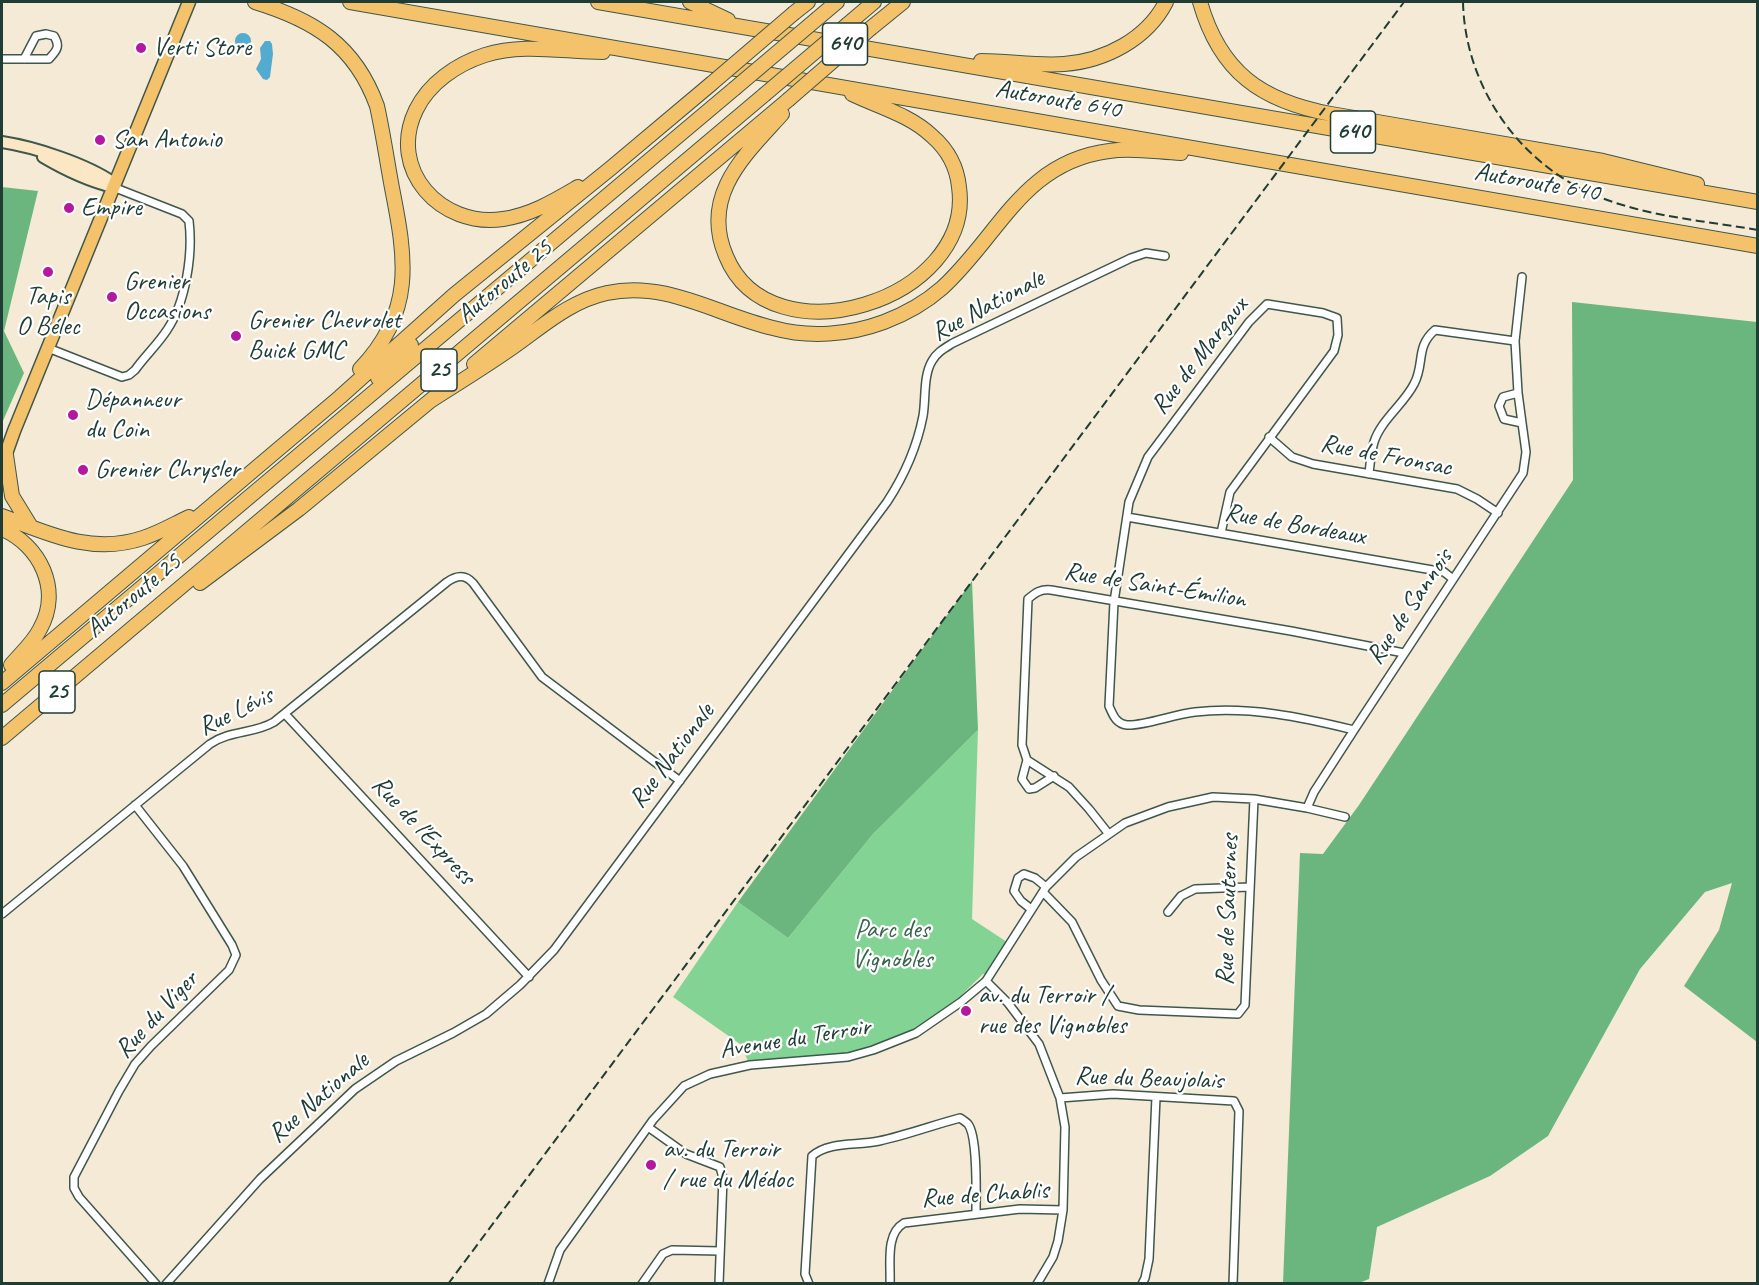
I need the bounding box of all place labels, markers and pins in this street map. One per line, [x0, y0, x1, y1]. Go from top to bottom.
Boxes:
place label: Verti Store [153, 32, 251, 64]
marker: Verti Store [134, 41, 148, 55]
place label: San Antonio [112, 124, 222, 156]
marker: San Antonio [93, 133, 107, 147]
place label: Empire [81, 192, 142, 224]
marker: Empire [62, 201, 76, 215]
marker: Tapis O Bélec [41, 265, 55, 279]
place label: Grenier Occasions [124, 266, 210, 328]
place label: Tapis O Bélec [16, 281, 80, 342]
marker: Grenier Occasions [105, 290, 119, 304]
place label: Grenier Chevrolet Buick GMC [248, 305, 401, 366]
marker: Grenier Chevrolet Buick GMC [229, 329, 243, 343]
place label: Dépanneur du Coin [85, 384, 180, 446]
marker: Dépanneur du Coin [66, 408, 80, 422]
place label: Grenier Chrysler [95, 454, 240, 486]
marker: Grenier Chrysler [76, 463, 90, 477]
place label: av. du Terroir / rue des Vignobles [978, 980, 1126, 1042]
marker: av. du Terroir / rue des Vignobles [959, 1004, 973, 1018]
place label: av. du Terroir / rue du Médoc [663, 1134, 793, 1196]
marker: av. du Terroir / rue du Médoc [644, 1158, 658, 1172]

